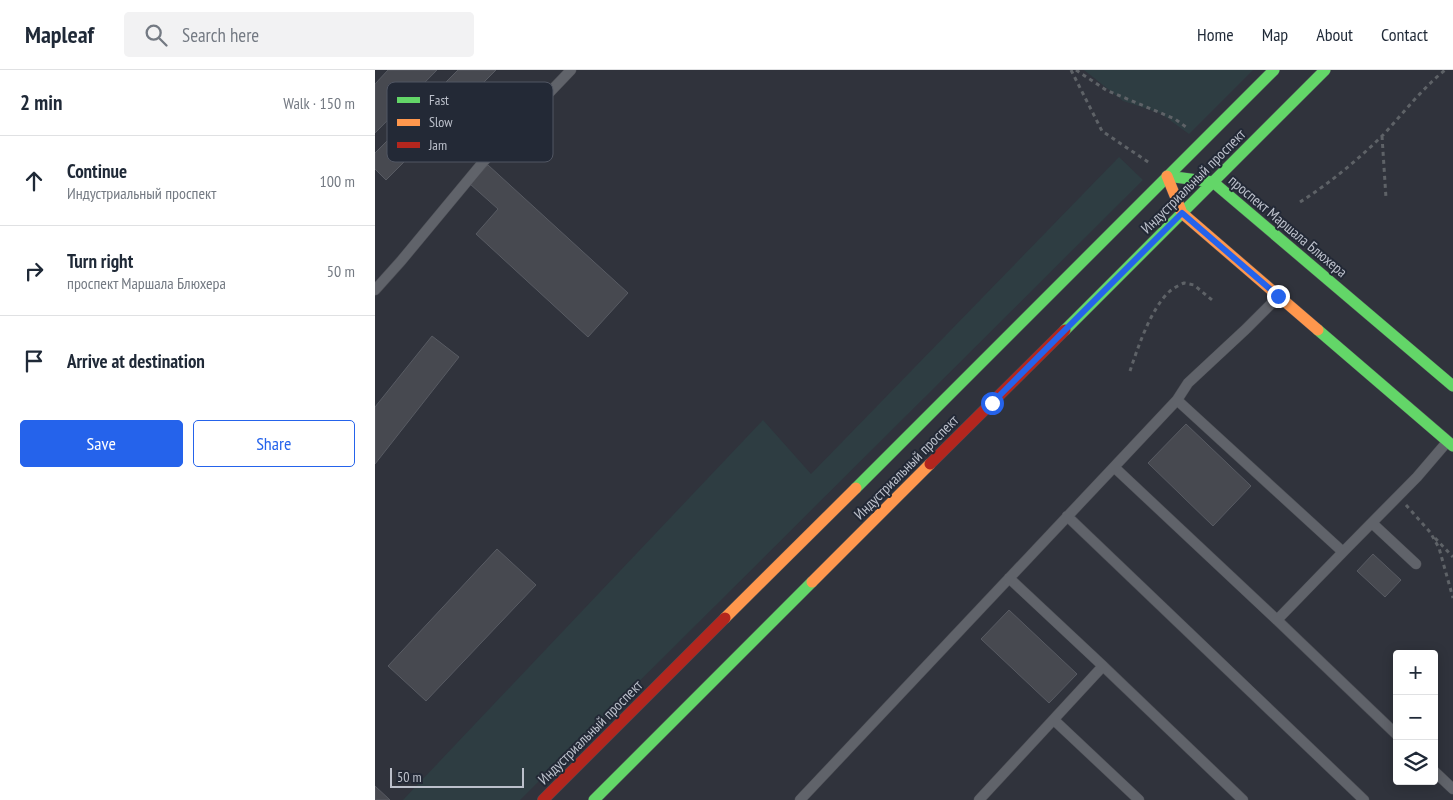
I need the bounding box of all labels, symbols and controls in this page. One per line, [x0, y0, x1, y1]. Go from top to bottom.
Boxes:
search box [124, 12, 474, 57]
text: Mapleaf [25, 19, 94, 50]
icon: search [142, 21, 170, 49]
text: Search here [182, 23, 259, 47]
text: Home [1197, 23, 1234, 46]
text: Map [1262, 23, 1288, 46]
text: About [1316, 23, 1353, 46]
text: Contact [1381, 23, 1428, 46]
legend [387, 82, 553, 162]
text: 2 min [20, 89, 62, 116]
text: Fast [429, 91, 449, 109]
text: Walk · 150 m [283, 93, 355, 113]
text: Slow [429, 113, 453, 131]
street label: Индустриальный проспект [1137, 125, 1249, 237]
text: Jam [428, 136, 447, 154]
text: Continue [67, 159, 127, 183]
icon: ahead [20, 167, 48, 195]
text: 100 m [320, 171, 355, 191]
street label: проспект Маршала Блюхера [1225, 171, 1351, 281]
text: Индустриальный проспект [67, 183, 216, 203]
text: Turn right [67, 249, 133, 273]
icon: right [20, 257, 48, 285]
text: 50 m [327, 261, 355, 281]
text: проспект Маршала Блюхера [67, 273, 226, 293]
route end [1267, 285, 1290, 308]
icon: arrive [20, 347, 48, 375]
text: Arrive at destination [67, 349, 205, 373]
route start [981, 392, 1004, 415]
street label: Индустриальный проспект [850, 411, 962, 523]
button: Save [20, 420, 183, 467]
button: Share [193, 420, 355, 467]
map controls [1393, 650, 1438, 785]
button: + [1393, 650, 1438, 695]
street label: Индустриальный проспект [534, 676, 646, 788]
button: − [1393, 695, 1438, 740]
button: layers [1393, 740, 1438, 785]
scale bar [390, 765, 524, 788]
text: 50 m [397, 768, 422, 786]

